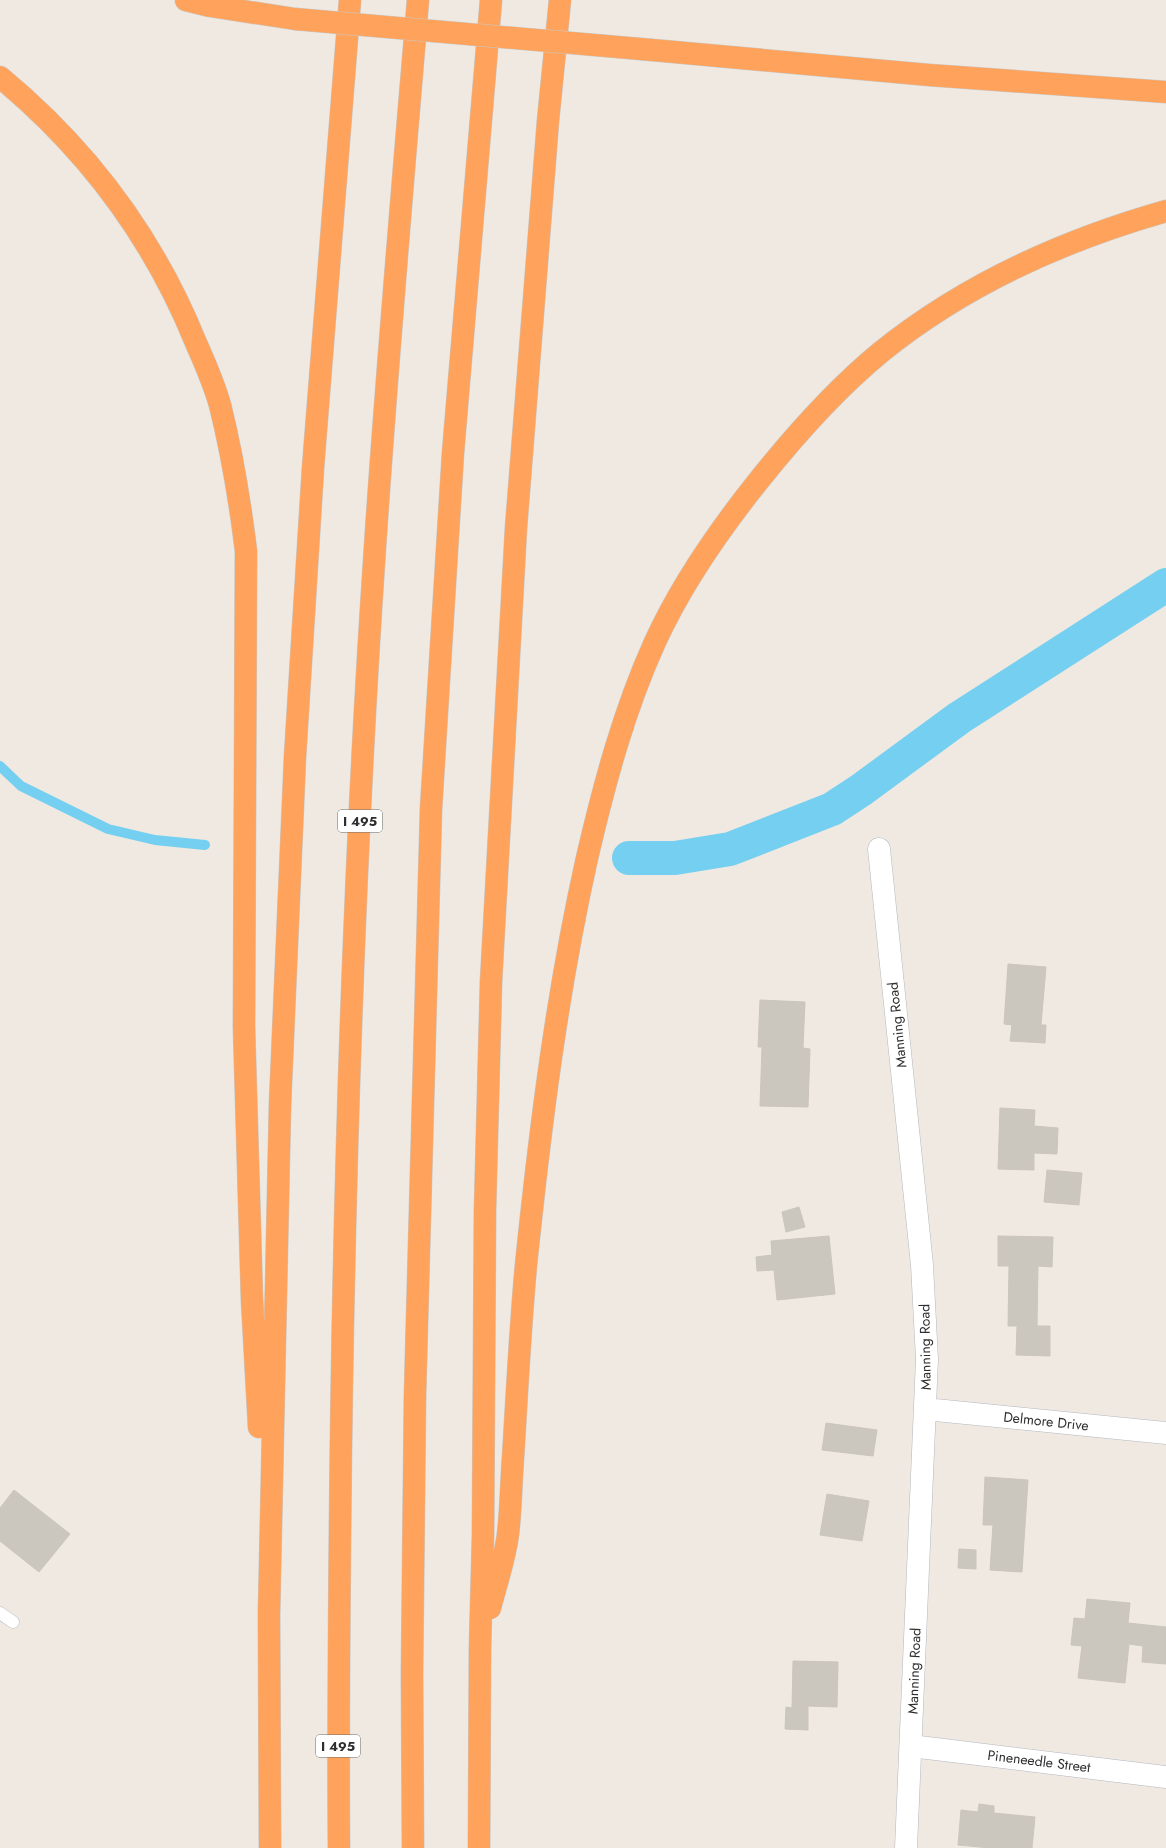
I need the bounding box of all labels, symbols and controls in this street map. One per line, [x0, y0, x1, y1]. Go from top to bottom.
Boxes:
road number: I 495 [338, 810, 382, 832]
street label: Manning Road [883, 981, 911, 1069]
street label: Manning Road [914, 1304, 936, 1390]
street label: Delmore Drive [1002, 1407, 1090, 1435]
street label: Manning Road [903, 1628, 925, 1714]
road number: I 495 [316, 1735, 360, 1757]
street label: Pineneedle Street [986, 1745, 1092, 1777]

